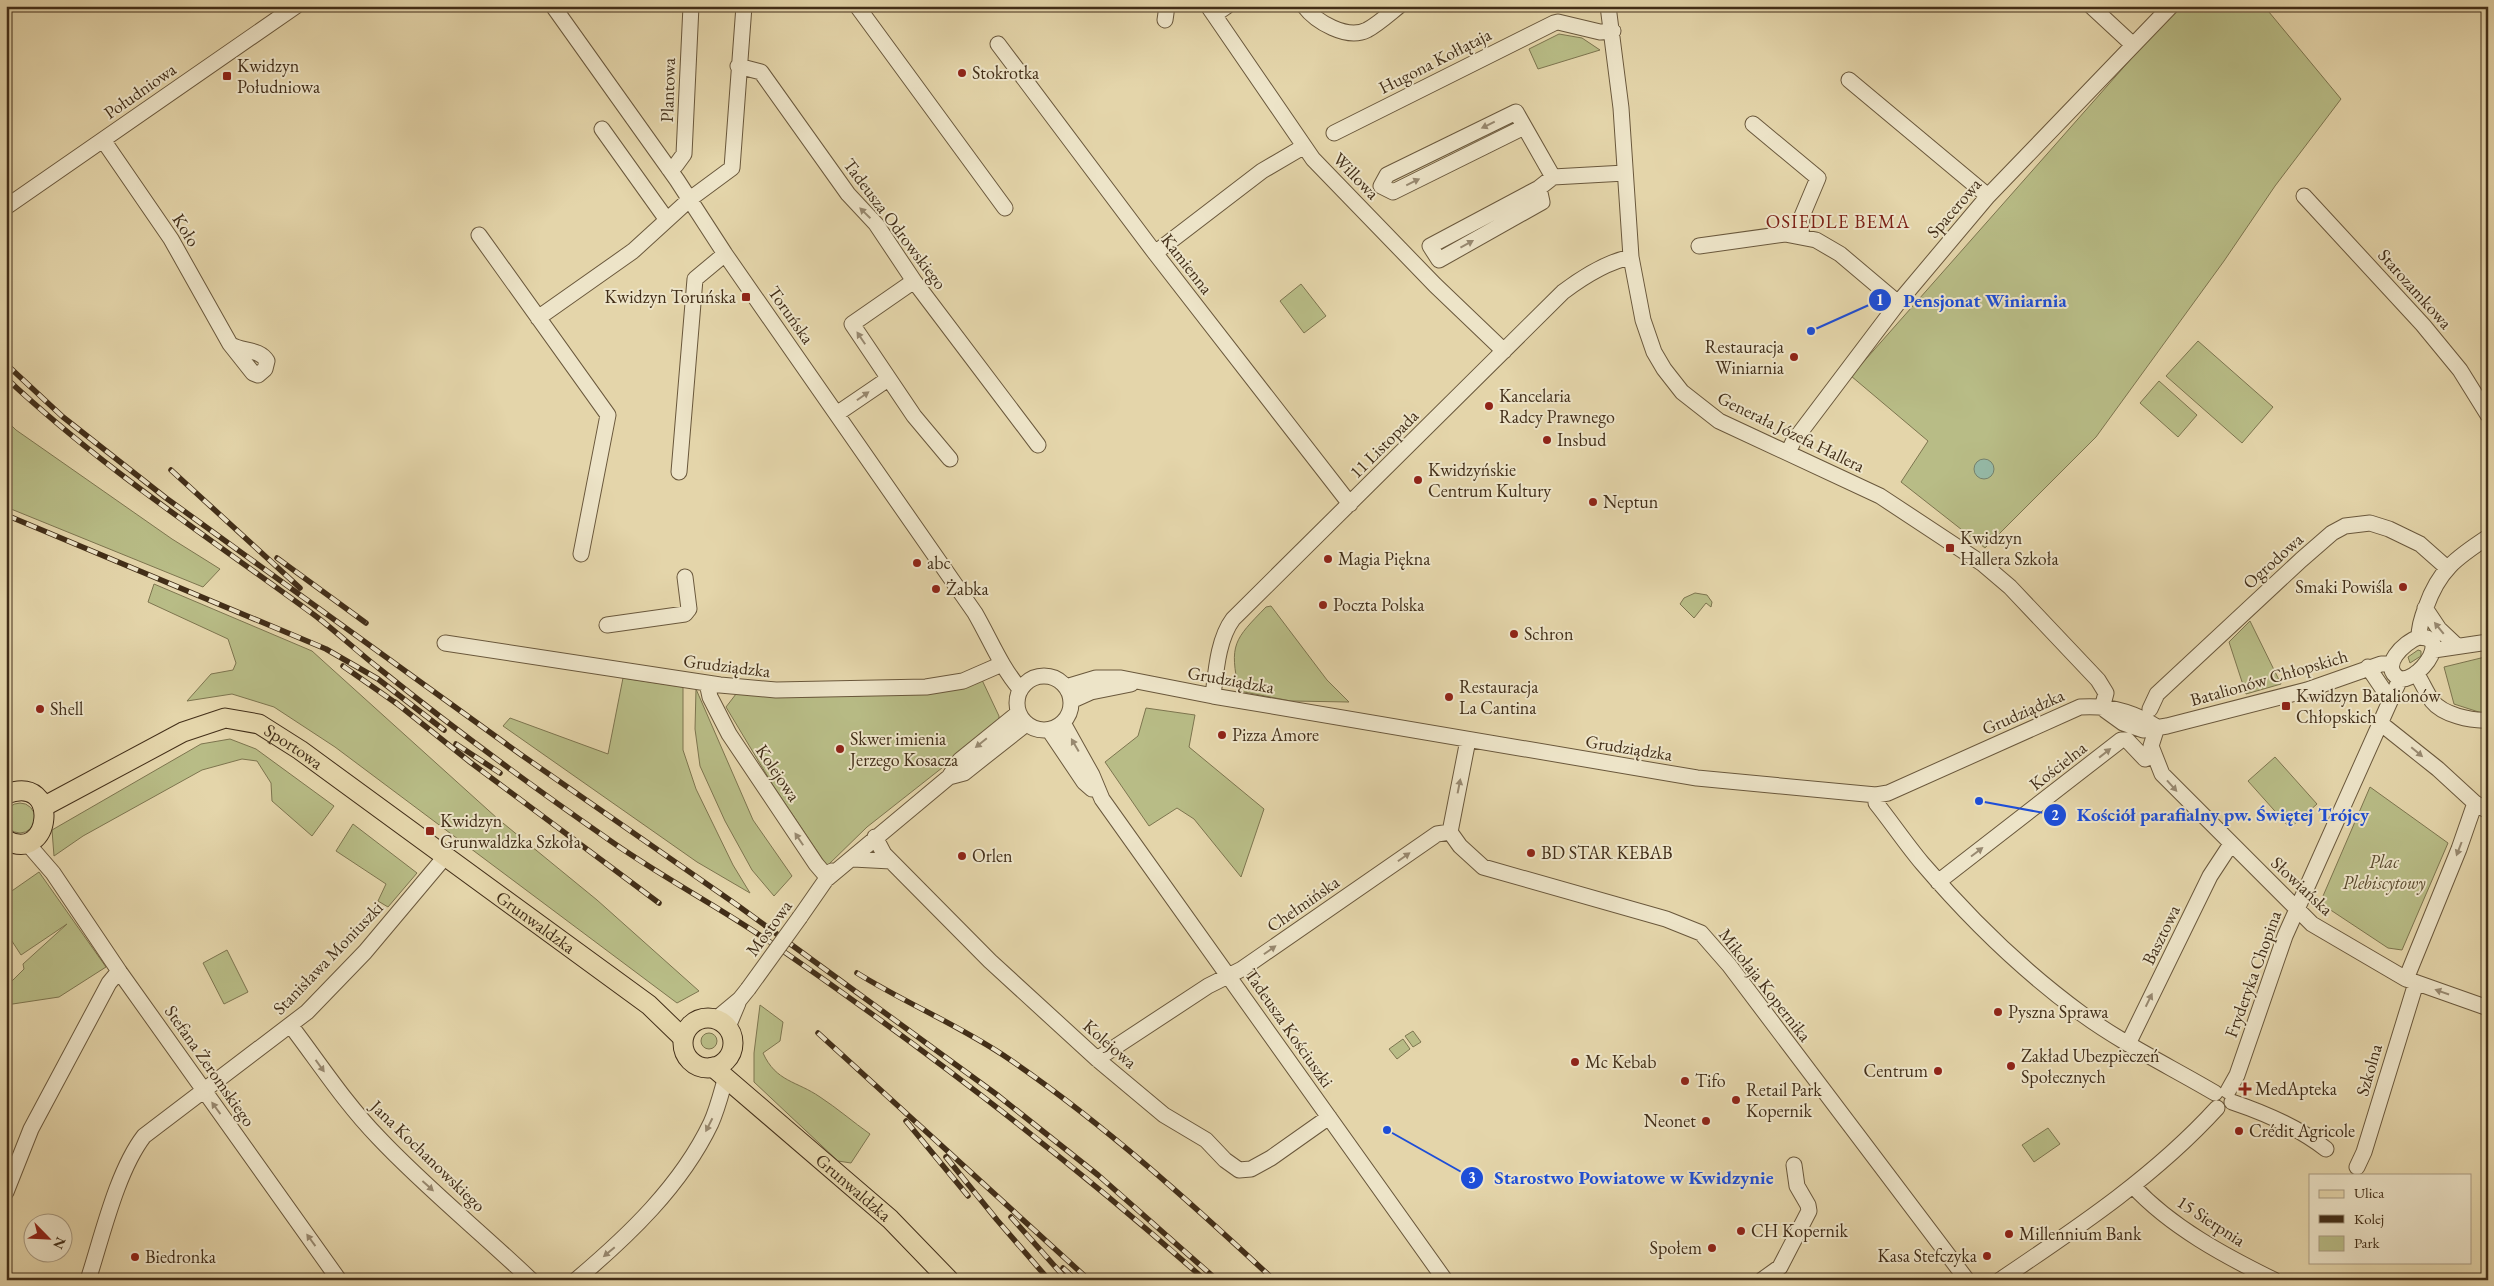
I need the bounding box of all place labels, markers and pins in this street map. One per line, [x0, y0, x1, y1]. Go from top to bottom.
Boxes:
place label: Kwidzyn Południowa [237, 54, 321, 98]
place label: Stokrotka [972, 61, 1040, 84]
marker: Stokrotka [956, 67, 968, 79]
marker: Kwidzyn Południowa [221, 70, 233, 82]
callout: Pensjonat Winiarnia [1868, 283, 2076, 317]
place label: Kwidzyn Toruńska [605, 285, 737, 308]
marker: Kwidzyn Toruńska [740, 291, 752, 303]
place label: Restauracja Winiarnia [1705, 335, 1785, 379]
marker: Restauracja Winiarnia [1788, 351, 1800, 363]
place label: Kancelaria Radcy Prawnego [1499, 384, 1615, 428]
marker: Kancelaria Radcy Prawnego [1483, 400, 1495, 412]
place label: Insbud [1557, 428, 1607, 451]
marker: Insbud [1541, 434, 1553, 446]
place label: Kwidzyńskie Centrum Kultury [1428, 458, 1551, 502]
marker: Kwidzyńskie Centrum Kultury [1412, 474, 1424, 486]
place label: Neptun [1603, 490, 1659, 513]
marker: Neptun [1587, 496, 1599, 508]
place label: Kwidzyn Hallera Szkoła [1960, 526, 2059, 570]
marker: Kwidzyn Hallera Szkoła [1944, 542, 1956, 554]
place label: Magia Piękna [1338, 547, 1431, 570]
place label: abc [927, 551, 951, 574]
marker: Magia Piękna [1322, 553, 1334, 565]
marker: abc [911, 557, 923, 569]
place label: Smaki Powiśla [2295, 575, 2394, 598]
place label: Żabka [946, 577, 989, 600]
marker: Smaki Powiśla [2397, 581, 2409, 593]
marker: Żabka [930, 583, 942, 595]
place label: Poczta Polska [1333, 593, 1425, 616]
marker: Poczta Polska [1317, 599, 1329, 611]
place label: Schron [1524, 622, 1574, 645]
marker: Schron [1508, 628, 1520, 640]
place label: Restauracja La Cantina [1459, 675, 1539, 719]
place label: Kwidzyn Batalionów Chłopskich [2296, 684, 2441, 728]
marker: Restauracja La Cantina [1443, 691, 1455, 703]
place label: Shell [50, 697, 83, 720]
marker: Kwidzyn Batalionów Chłopskich [2280, 700, 2292, 712]
marker: Shell [34, 703, 46, 715]
place label: Pizza Amore [1232, 723, 1319, 746]
place label: Skwer imienia Jerzego Kosacza [848, 727, 959, 771]
marker: Pizza Amore [1216, 729, 1228, 741]
marker: Skwer imienia Jerzego Kosacza [834, 743, 846, 755]
callout: Kościół parafialny pw. Świętej Trójcy [2042, 798, 2379, 832]
place label: Kwidzyn Grunwaldzka Szkoła [440, 809, 582, 853]
marker: Kwidzyn Grunwaldzka Szkoła [424, 825, 436, 837]
place label: BD STAR KEBAB [1541, 841, 1673, 864]
place label: Orlen [972, 844, 1013, 867]
marker: BD STAR KEBAB [1525, 847, 1537, 859]
marker: Orlen [956, 850, 968, 862]
place label: Pyszna Sprawa [2008, 1000, 2109, 1023]
marker: Pyszna Sprawa [1992, 1006, 2004, 1018]
place label: Zakład Ubezpieczeń Społecznych [2021, 1044, 2160, 1088]
place label: Mc Kebab [1585, 1050, 1656, 1073]
marker: Mc Kebab [1569, 1056, 1581, 1068]
place label: Centrum [1864, 1059, 1928, 1082]
marker: Zakład Ubezpieczeń Społecznych [2005, 1060, 2017, 1072]
marker: Centrum [1932, 1065, 1944, 1077]
place label: Tifo [1695, 1069, 1726, 1092]
marker: Tifo [1679, 1075, 1691, 1087]
place label: MedApteka [2255, 1077, 2338, 1100]
place label: Retail Park Kopernik [1746, 1078, 1822, 1122]
marker: MedApteka [2239, 1083, 2251, 1095]
marker: Retail Park Kopernik [1730, 1094, 1742, 1106]
place label: Neonet [1644, 1109, 1696, 1132]
marker: Neonet [1700, 1115, 1712, 1127]
place label: Crédit Agricole [2249, 1119, 2355, 1142]
marker: Crédit Agricole [2233, 1125, 2245, 1137]
callout: Starostwo Powiatowe w Kwidzynie [1459, 1161, 1784, 1195]
place label: CH Kopernik [1751, 1219, 1848, 1242]
place label: Millennium Bank [2019, 1222, 2142, 1245]
marker: CH Kopernik [1735, 1225, 1747, 1237]
marker: Millennium Bank [2003, 1228, 2015, 1240]
place label: Społem [1650, 1236, 1702, 1259]
marker: Społem [1706, 1242, 1718, 1254]
place label: Kasa Stefczyka [1877, 1244, 1978, 1267]
place label: Biedronka [145, 1245, 217, 1268]
marker: Kasa Stefczyka [1981, 1250, 1993, 1262]
marker: Biedronka [129, 1251, 141, 1263]

